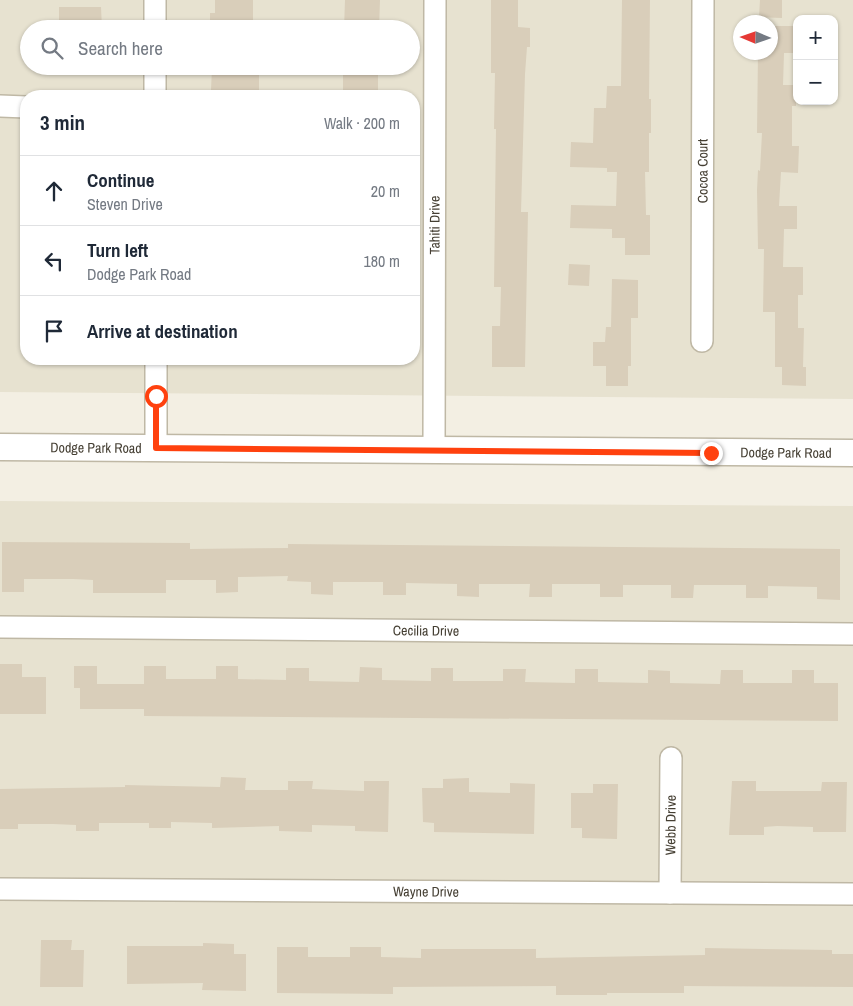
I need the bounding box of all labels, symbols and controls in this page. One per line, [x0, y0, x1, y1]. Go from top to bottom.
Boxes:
north arrow [733, 15, 778, 60]
map controls [793, 15, 838, 105]
button: + [793, 15, 838, 60]
search box [20, 20, 420, 75]
icon: search [38, 34, 66, 62]
text: Search here [78, 35, 163, 61]
button: − [793, 60, 838, 105]
text: 3 min [40, 108, 85, 137]
text: Walk · 200 m [324, 112, 400, 134]
street label: Cocoa Court [693, 139, 712, 203]
text: Continue [87, 167, 155, 193]
icon: ahead [40, 177, 68, 205]
text: 20 m [371, 180, 400, 202]
text: Steven Drive [87, 193, 163, 215]
street label: Tahiti Drive [425, 195, 444, 255]
text: Turn left [87, 237, 148, 263]
icon: left [40, 247, 68, 275]
text: 180 m [364, 250, 400, 272]
text: Dodge Park Road [87, 263, 191, 285]
icon: arrive [40, 317, 68, 345]
text: Arrive at destination [87, 318, 238, 344]
route start [145, 385, 168, 408]
street label: Dodge Park Road [50, 438, 142, 457]
route end [700, 442, 723, 465]
street label: Dodge Park Road [740, 443, 832, 462]
street label: Cecilia Drive [393, 621, 459, 640]
street label: Webb Drive [661, 795, 680, 855]
street label: Wayne Drive [393, 882, 459, 901]

